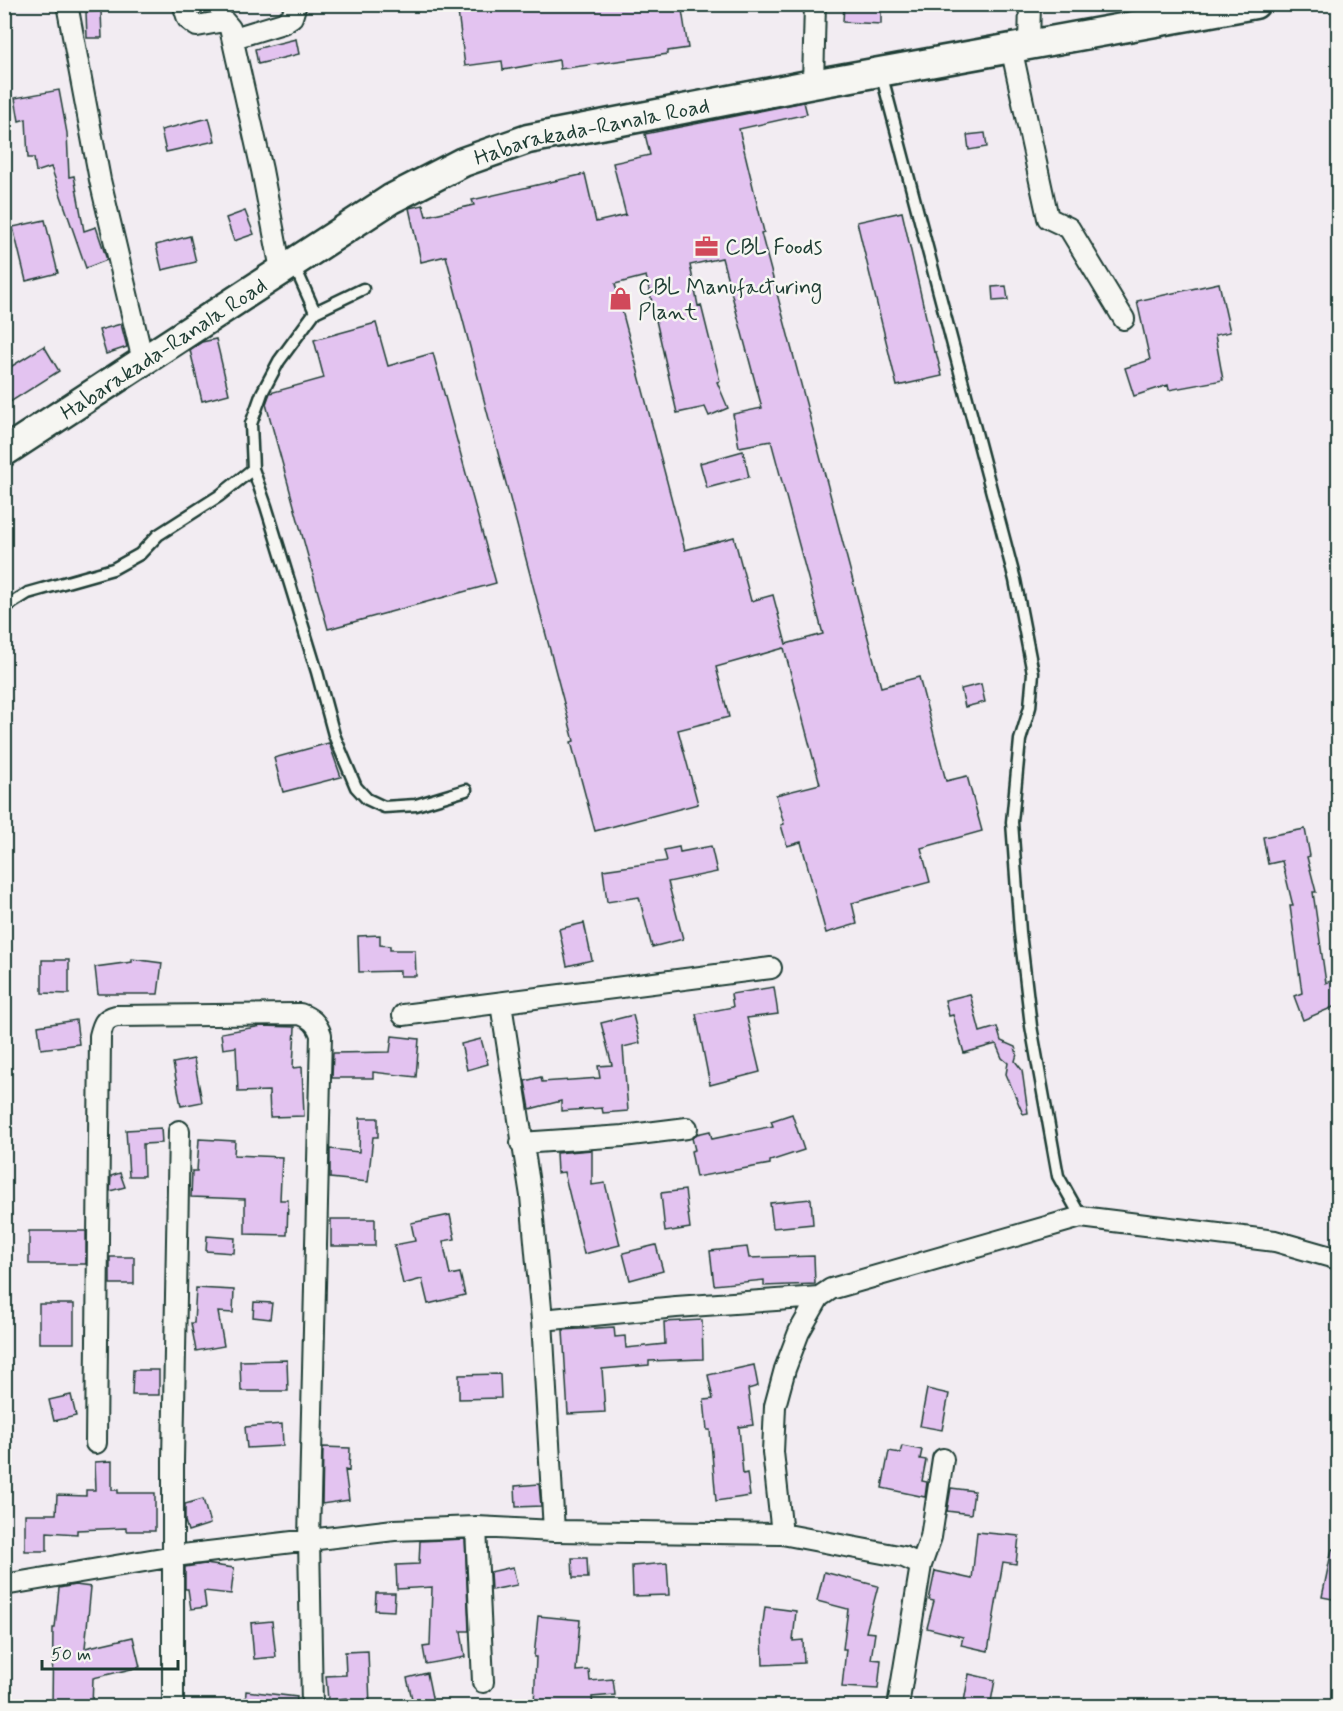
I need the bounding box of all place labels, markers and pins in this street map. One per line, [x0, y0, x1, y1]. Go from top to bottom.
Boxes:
office icon: CBL Foods [694, 233, 720, 259]
place label: CBL Foods [725, 234, 823, 262]
place label: CBL Manufacturing Plant [638, 274, 822, 327]
shop icon: CBL Manufacturing Plant [607, 286, 633, 312]

